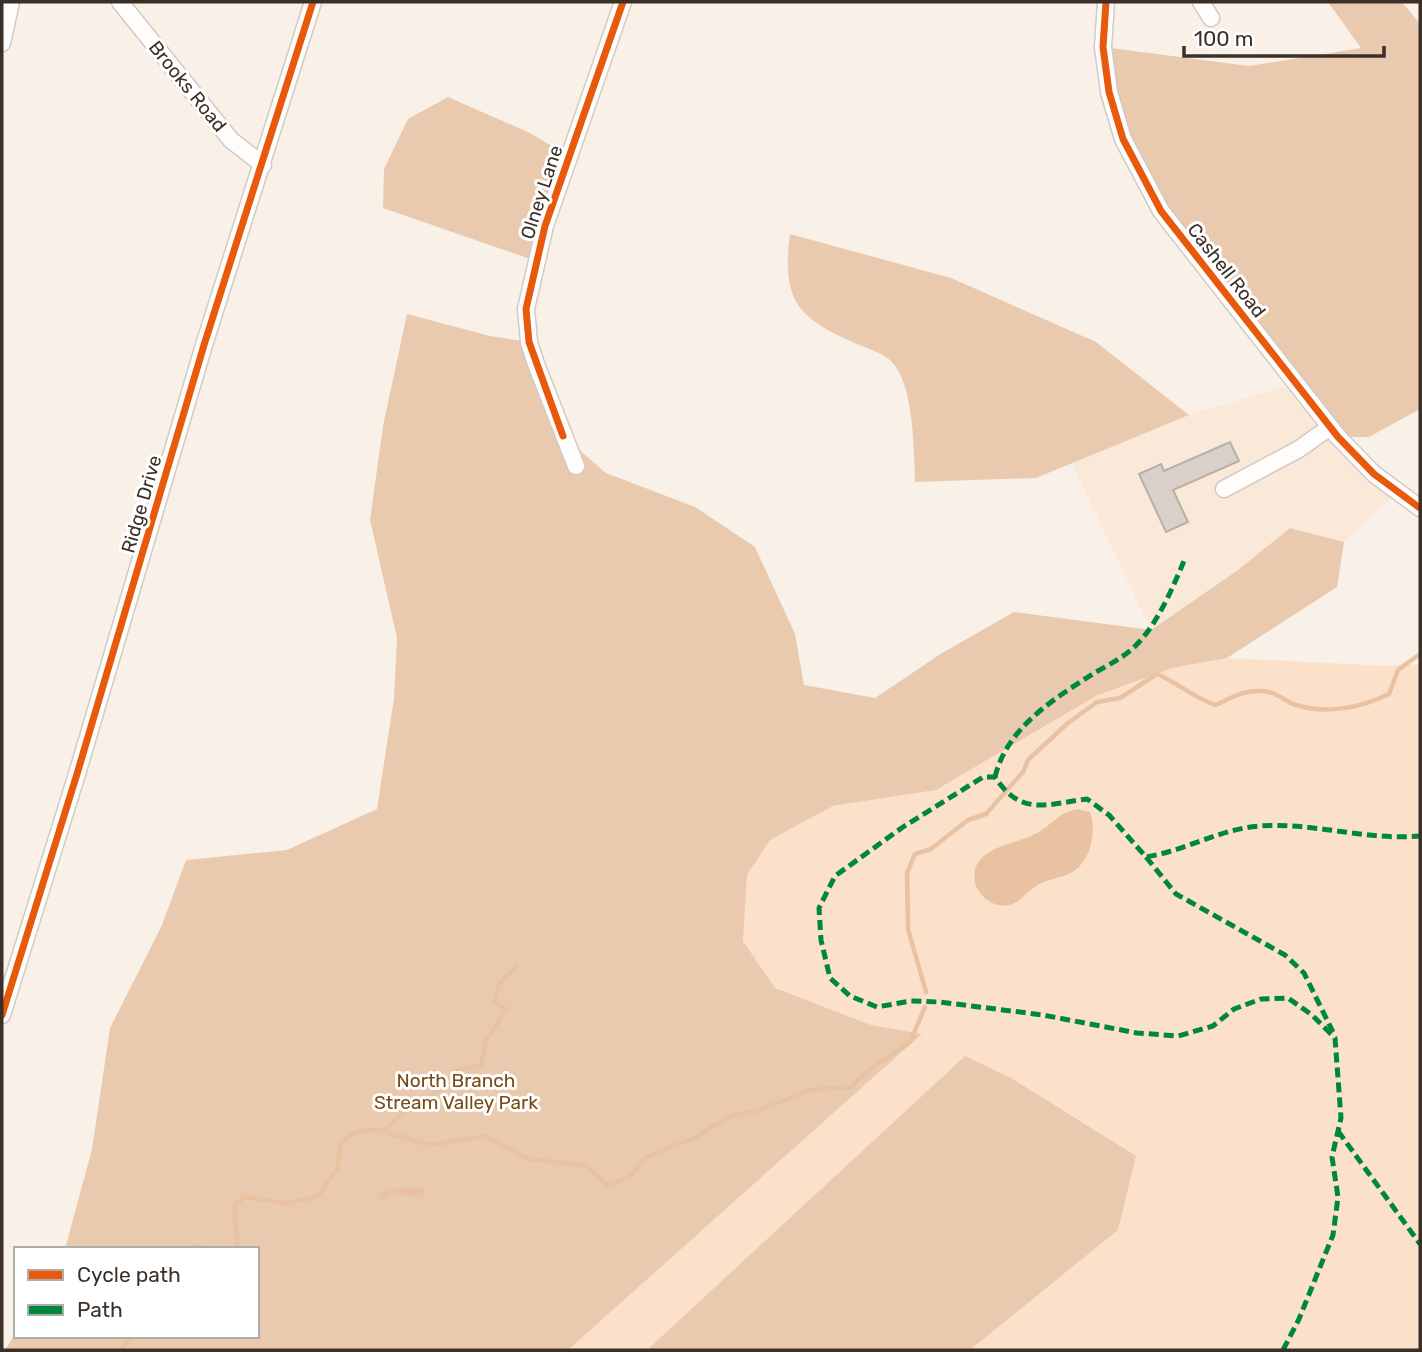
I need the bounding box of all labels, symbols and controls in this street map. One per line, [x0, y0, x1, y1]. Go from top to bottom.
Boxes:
scale bar [1184, 14, 1384, 58]
text: 100 m [1194, 26, 1253, 51]
street label: Brooks Road [144, 36, 231, 137]
street label: Olney Lane [516, 142, 567, 242]
street label: Cashell Road [1182, 218, 1271, 322]
street label: Ridge Drive [117, 453, 166, 556]
park label: North Branch Stream Valley Park [374, 1069, 538, 1114]
legend [14, 1247, 259, 1338]
text: Cycle path [77, 1262, 181, 1287]
text: Path [77, 1297, 123, 1322]

